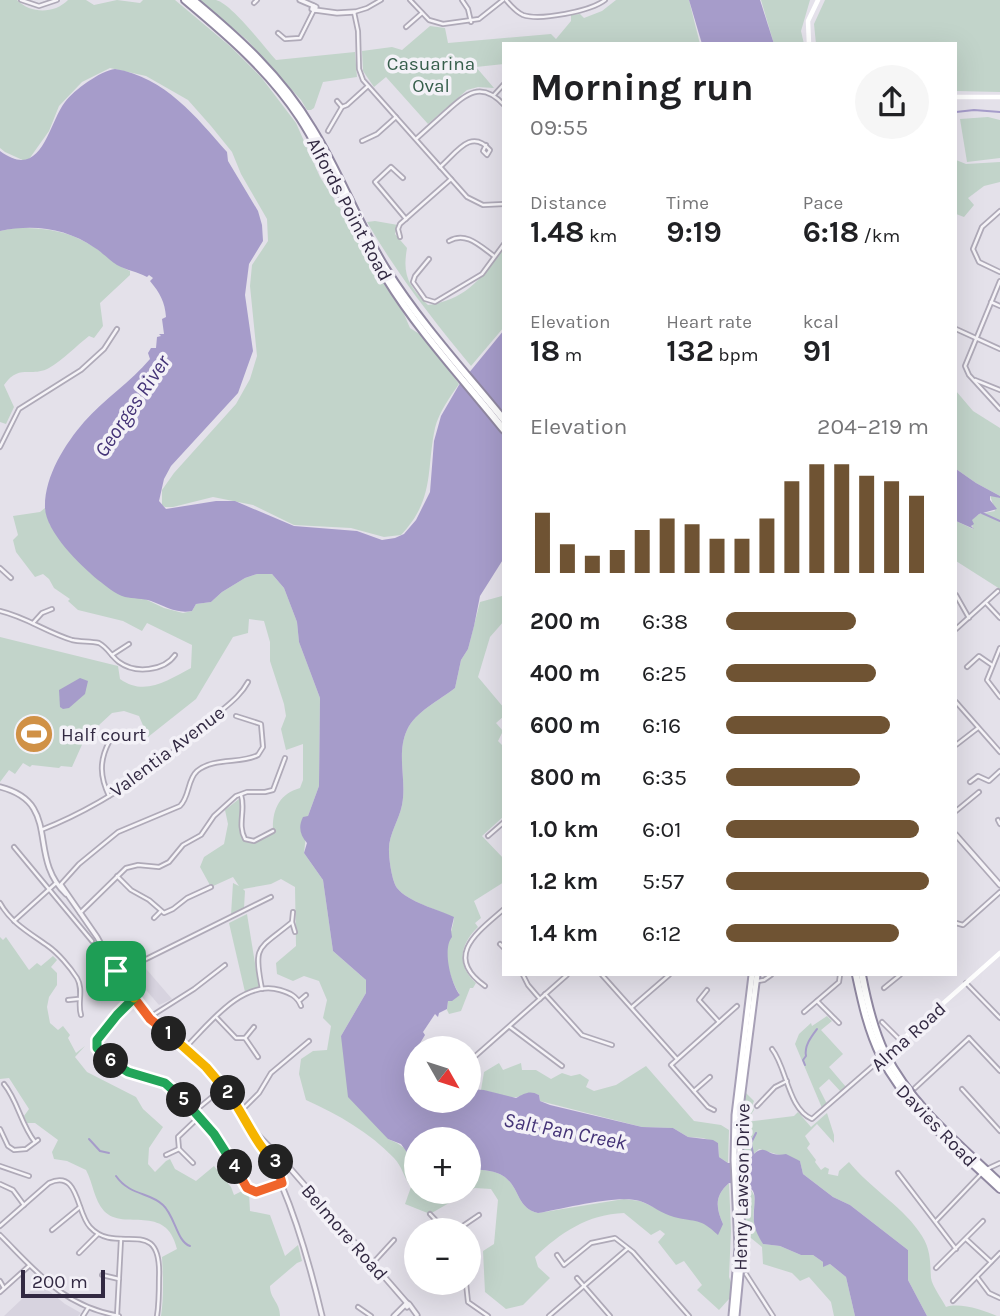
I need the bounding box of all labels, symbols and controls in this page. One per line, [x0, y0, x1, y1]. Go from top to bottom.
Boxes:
park label: Casuarina Oval [387, 53, 475, 97]
text: Morning run [530, 65, 754, 110]
button: share [855, 65, 929, 139]
text: 09:55 [530, 114, 588, 141]
street label: Alfords Point Road [302, 134, 396, 285]
text: Distance [530, 192, 607, 214]
text: Time [666, 192, 709, 214]
text: Pace [803, 192, 843, 214]
text: 1.48 [530, 214, 584, 250]
text: 9:19 [666, 214, 722, 250]
text: 6:18 [803, 214, 859, 250]
text: km [584, 225, 617, 247]
text: /km [859, 225, 900, 247]
text: Elevation [530, 311, 610, 333]
text: Heart rate [666, 311, 752, 333]
text: kcal [803, 311, 839, 333]
text: 18 [530, 333, 560, 369]
text: 132 [666, 333, 714, 369]
text: 91 [803, 333, 832, 369]
text: m [560, 344, 582, 366]
text: bpm [714, 344, 759, 366]
water label: Georges River [89, 350, 175, 461]
text: Elevation [530, 413, 627, 440]
text: 204–219 m [817, 413, 929, 440]
text: 200 m [530, 608, 601, 635]
text: 6:38 [642, 608, 688, 635]
text: 400 m [530, 660, 600, 687]
text: 6:25 [642, 660, 687, 687]
street label: Valentia Avenue [106, 702, 229, 802]
text: 600 m [530, 712, 601, 739]
text: 6:16 [642, 712, 681, 739]
sports icon: Half court [13, 713, 55, 755]
place label: Half court [61, 724, 146, 746]
text: 800 m [530, 764, 602, 791]
text: 6:35 [642, 764, 687, 791]
text: 1.0 km [530, 816, 599, 843]
text: 6:01 [642, 816, 682, 843]
text: 1.2 km [530, 868, 598, 895]
text: 5:57 [642, 868, 684, 895]
text: 1.4 km [530, 920, 598, 947]
text: 6:12 [642, 920, 681, 947]
pin [86, 941, 146, 1001]
icon: arrive [97, 952, 135, 990]
street label: Alma Road [867, 998, 950, 1076]
pin: 1 [152, 1016, 186, 1052]
text: 1 [165, 1022, 172, 1044]
north arrow [404, 1036, 481, 1113]
map controls [404, 1036, 481, 1295]
pin: 6 [94, 1044, 128, 1078]
text: 6 [105, 1049, 116, 1071]
pin: 2 [210, 1076, 246, 1110]
street label: Davies Road [891, 1080, 981, 1172]
text: 2 [222, 1081, 233, 1103]
pin: 5 [166, 1082, 202, 1118]
text: 5 [178, 1088, 189, 1110]
street label: Henry Lawson Drive [730, 1103, 754, 1271]
water label: Salt Pan Creek [501, 1107, 629, 1155]
button: + [404, 1127, 481, 1204]
pin: 3 [258, 1144, 294, 1180]
pin: 4 [218, 1150, 252, 1184]
text: 3 [270, 1150, 281, 1172]
text: 4 [229, 1155, 240, 1177]
street label: Belmore Road [297, 1180, 392, 1285]
button: − [404, 1218, 481, 1295]
scale bar [21, 1267, 105, 1299]
text: 200 m [32, 1271, 88, 1293]

